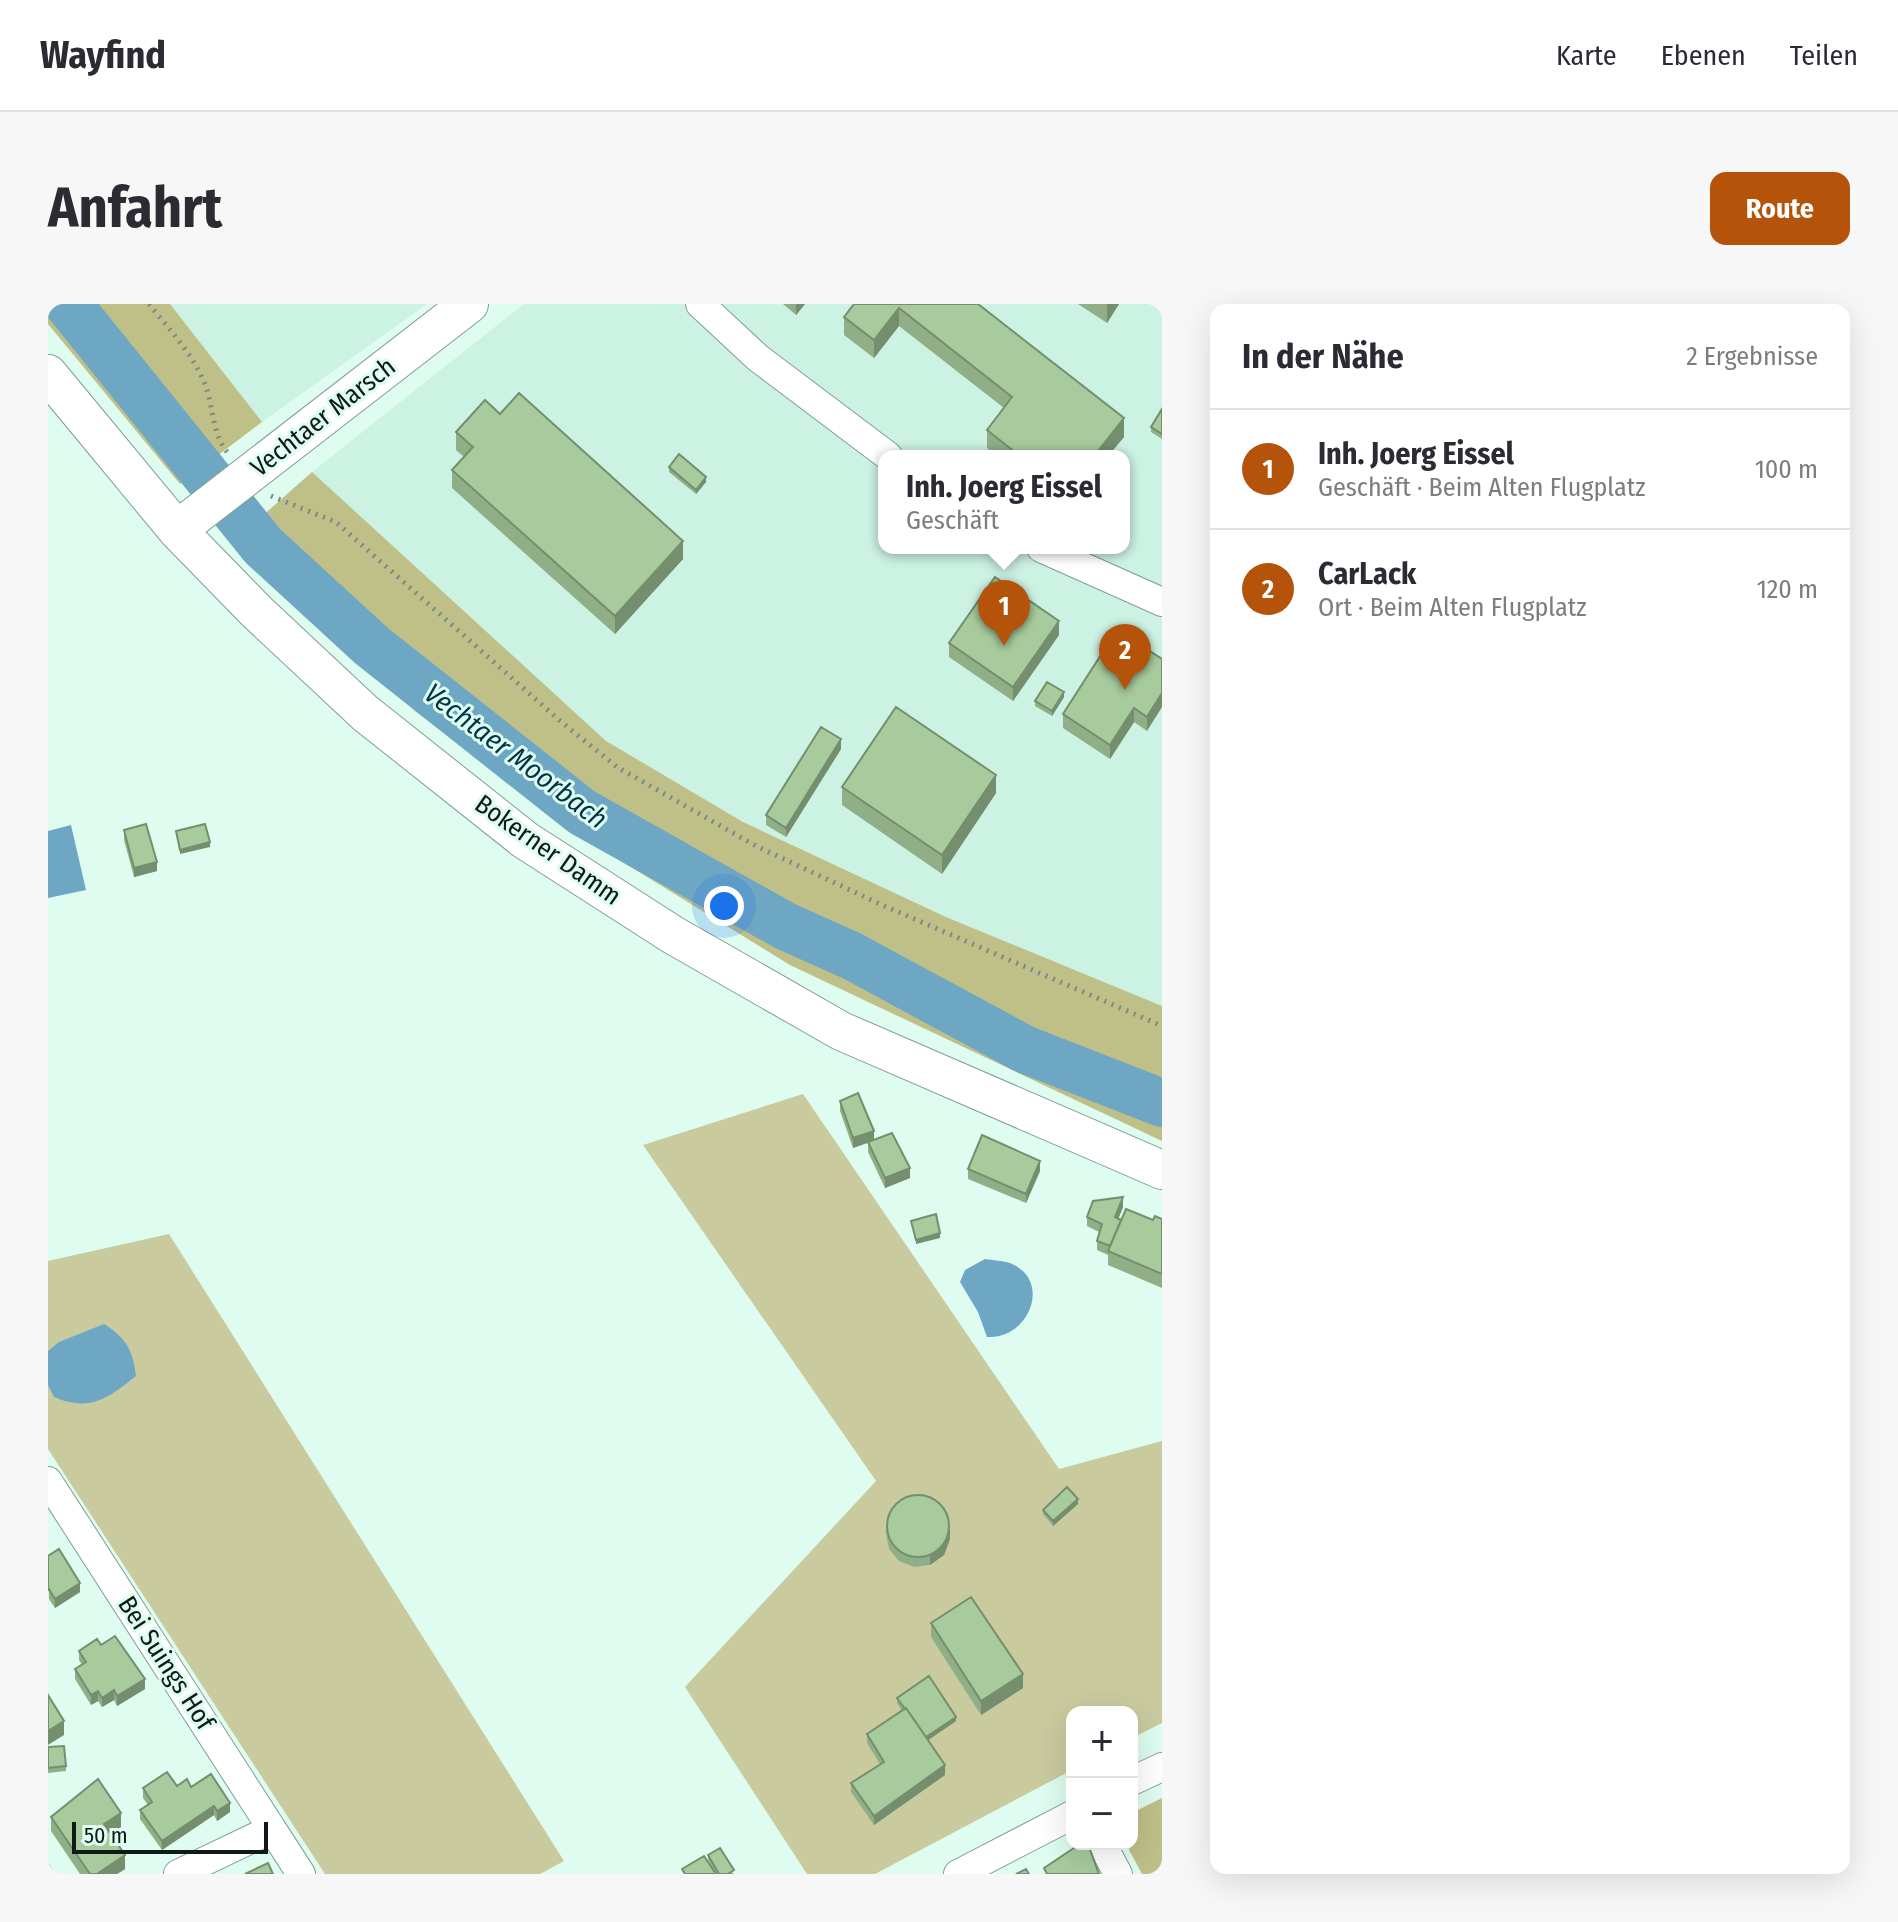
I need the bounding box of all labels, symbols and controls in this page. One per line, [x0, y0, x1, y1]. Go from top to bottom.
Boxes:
text: Wayfind [40, 32, 166, 78]
text: Karte [1556, 39, 1617, 72]
text: Ebenen [1661, 39, 1746, 72]
text: Teilen [1790, 39, 1858, 72]
button: Route [1710, 172, 1850, 245]
text: Anfahrt [48, 175, 222, 242]
text: In der Nähe [1242, 336, 1404, 377]
text: 2 Ergebnisse [1686, 341, 1818, 372]
street label: Vechtaer Marsch [244, 351, 402, 483]
text: Inh. Joerg Eissel [1318, 436, 1514, 472]
popup [878, 450, 1130, 554]
text: 1 [1263, 454, 1274, 485]
text: 100 m [1755, 454, 1818, 485]
text: Inh. Joerg Eissel [906, 469, 1102, 505]
text: Geschäft · Beim Alten Flugplatz [1318, 472, 1646, 503]
text: Geschäft [906, 505, 999, 536]
text: CarLack [1318, 556, 1416, 592]
text: 2 [1262, 574, 1274, 605]
text: 120 m [1757, 574, 1818, 605]
pin: 1 [978, 580, 1030, 646]
text: Ort · Beim Alten Flugplatz [1318, 592, 1587, 623]
pin: 2 [1099, 624, 1151, 690]
water label: Vechtaer Moorbach [418, 677, 614, 835]
street label: Bokerner Damm [469, 788, 627, 912]
your location [704, 886, 744, 926]
street label: Bei Suings Hof [111, 1590, 222, 1737]
map controls [1066, 1706, 1138, 1850]
button: + [1066, 1706, 1138, 1778]
button: − [1066, 1778, 1138, 1850]
scale bar [72, 1818, 268, 1854]
text: 50 m [84, 1822, 128, 1849]

